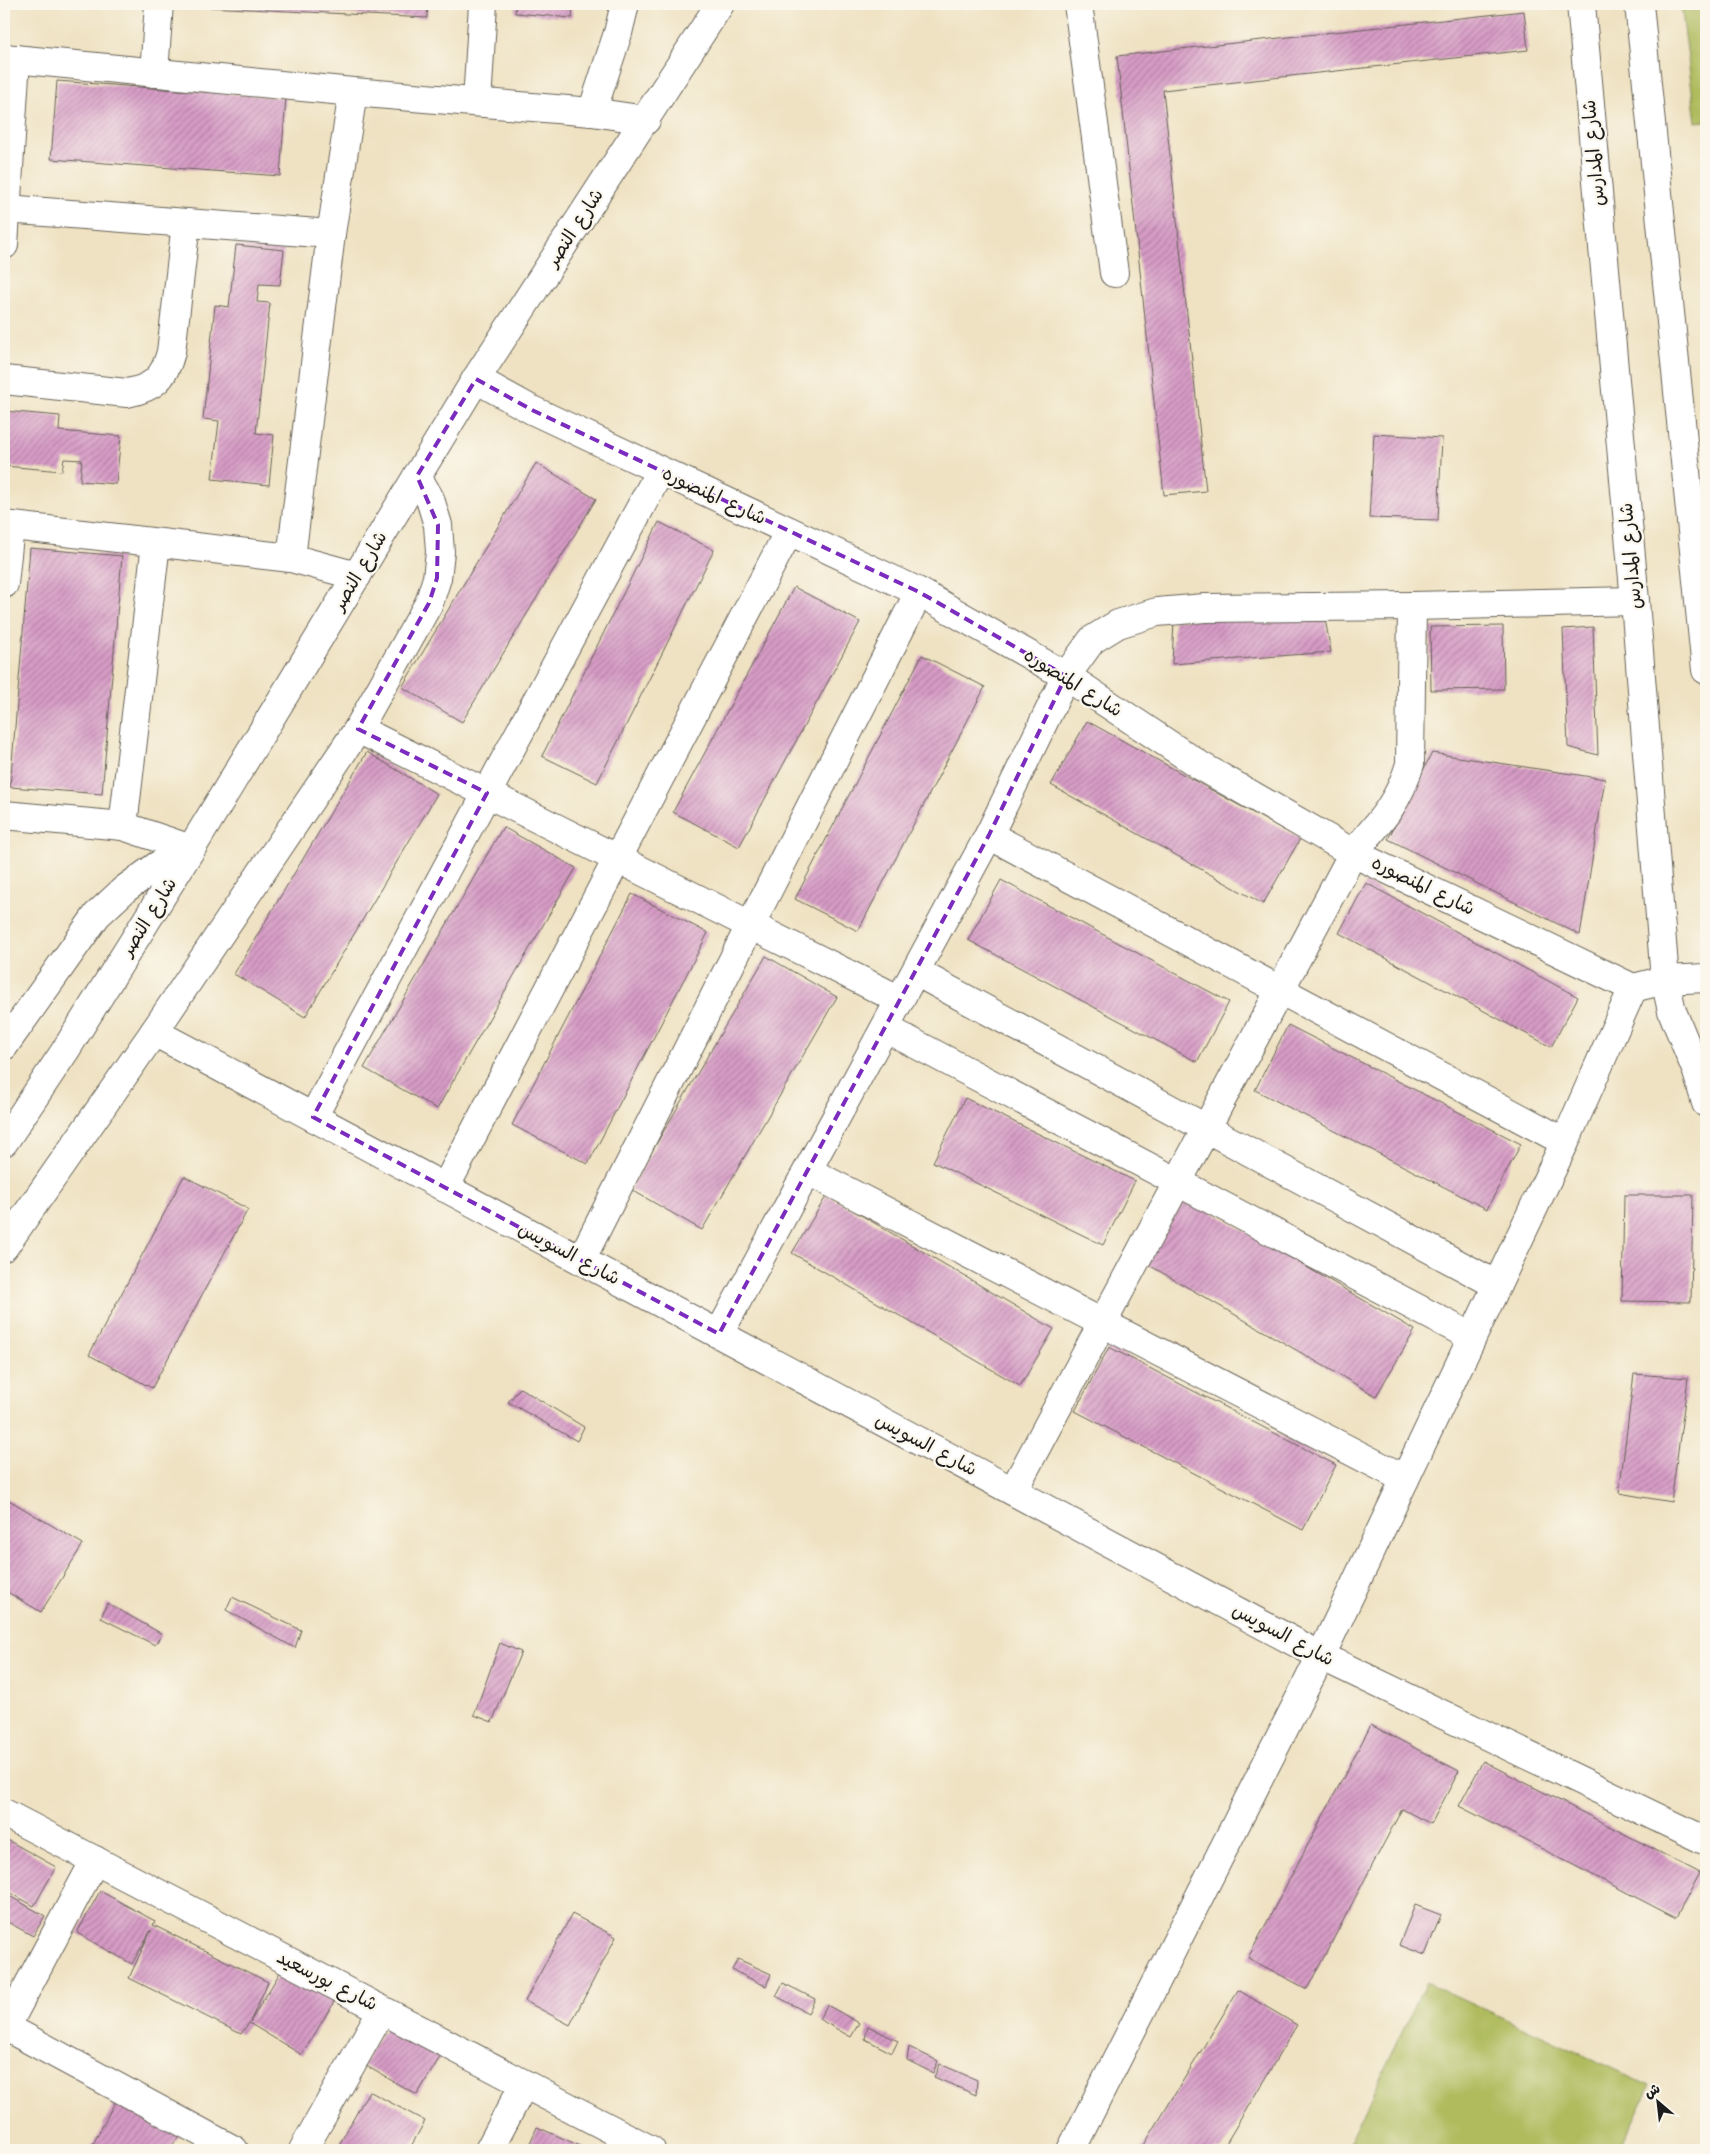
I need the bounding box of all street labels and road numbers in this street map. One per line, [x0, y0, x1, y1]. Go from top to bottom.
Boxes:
street label: شارع المدارس [1576, 99, 1612, 207]
street label: شارع النصر [539, 184, 610, 274]
street label: شارع المنصوره [658, 460, 770, 532]
street label: شارع المدارس [1613, 502, 1649, 610]
street label: شارع النصر [325, 526, 394, 618]
street label: شارع المنصوره [1018, 642, 1128, 724]
street label: شارع المنصوره [1367, 849, 1479, 923]
street label: شارع النصر [113, 872, 184, 963]
street label: شارع السويس [513, 1216, 625, 1292]
street label: شارع السويس [870, 1407, 982, 1483]
street label: شارع السويس [1227, 1597, 1339, 1673]
street label: شارع بورسعيد [272, 1944, 382, 2018]

